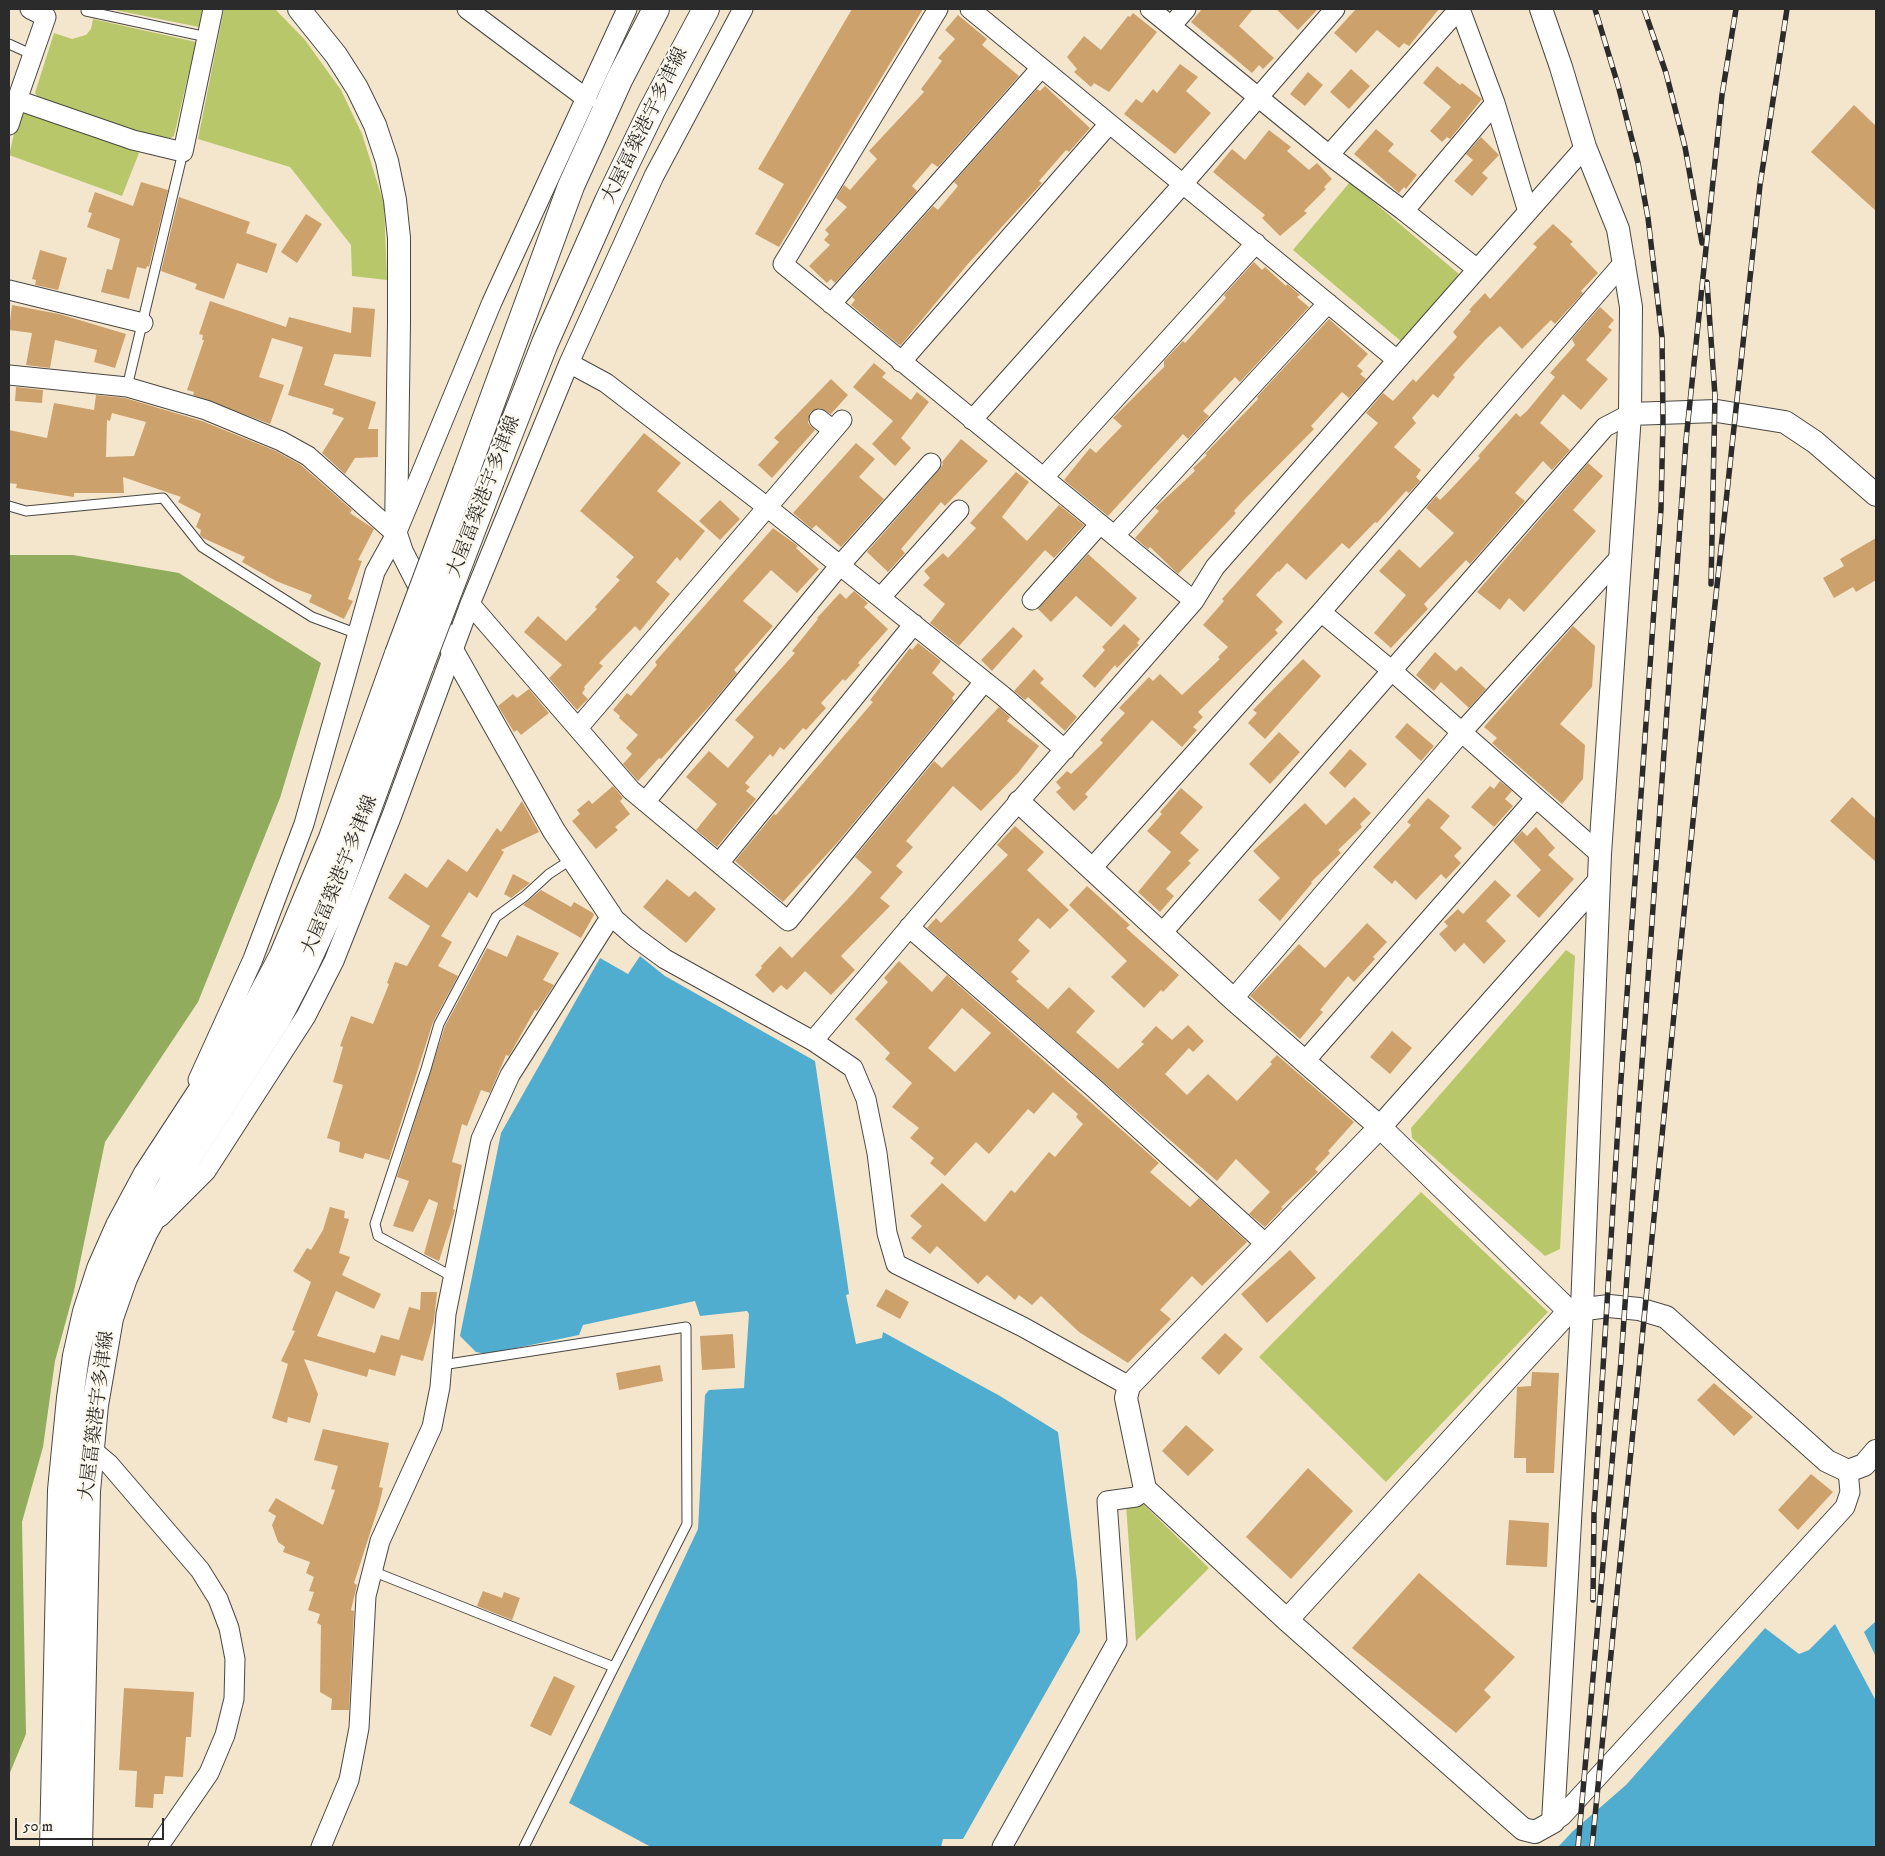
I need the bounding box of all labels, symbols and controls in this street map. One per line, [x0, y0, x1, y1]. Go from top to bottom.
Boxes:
street label: 大屋冨築港宇多津線 [598, 44, 694, 208]
street label: 大屋冨築港宇多津線 [444, 413, 526, 581]
street label: 大屋冨築港宇多津線 [298, 792, 384, 960]
street label: 大屋冨築港宇多津線 [76, 1330, 120, 1502]
scale bar [18, 1808, 166, 1840]
text: 50 m [23, 1817, 53, 1836]

